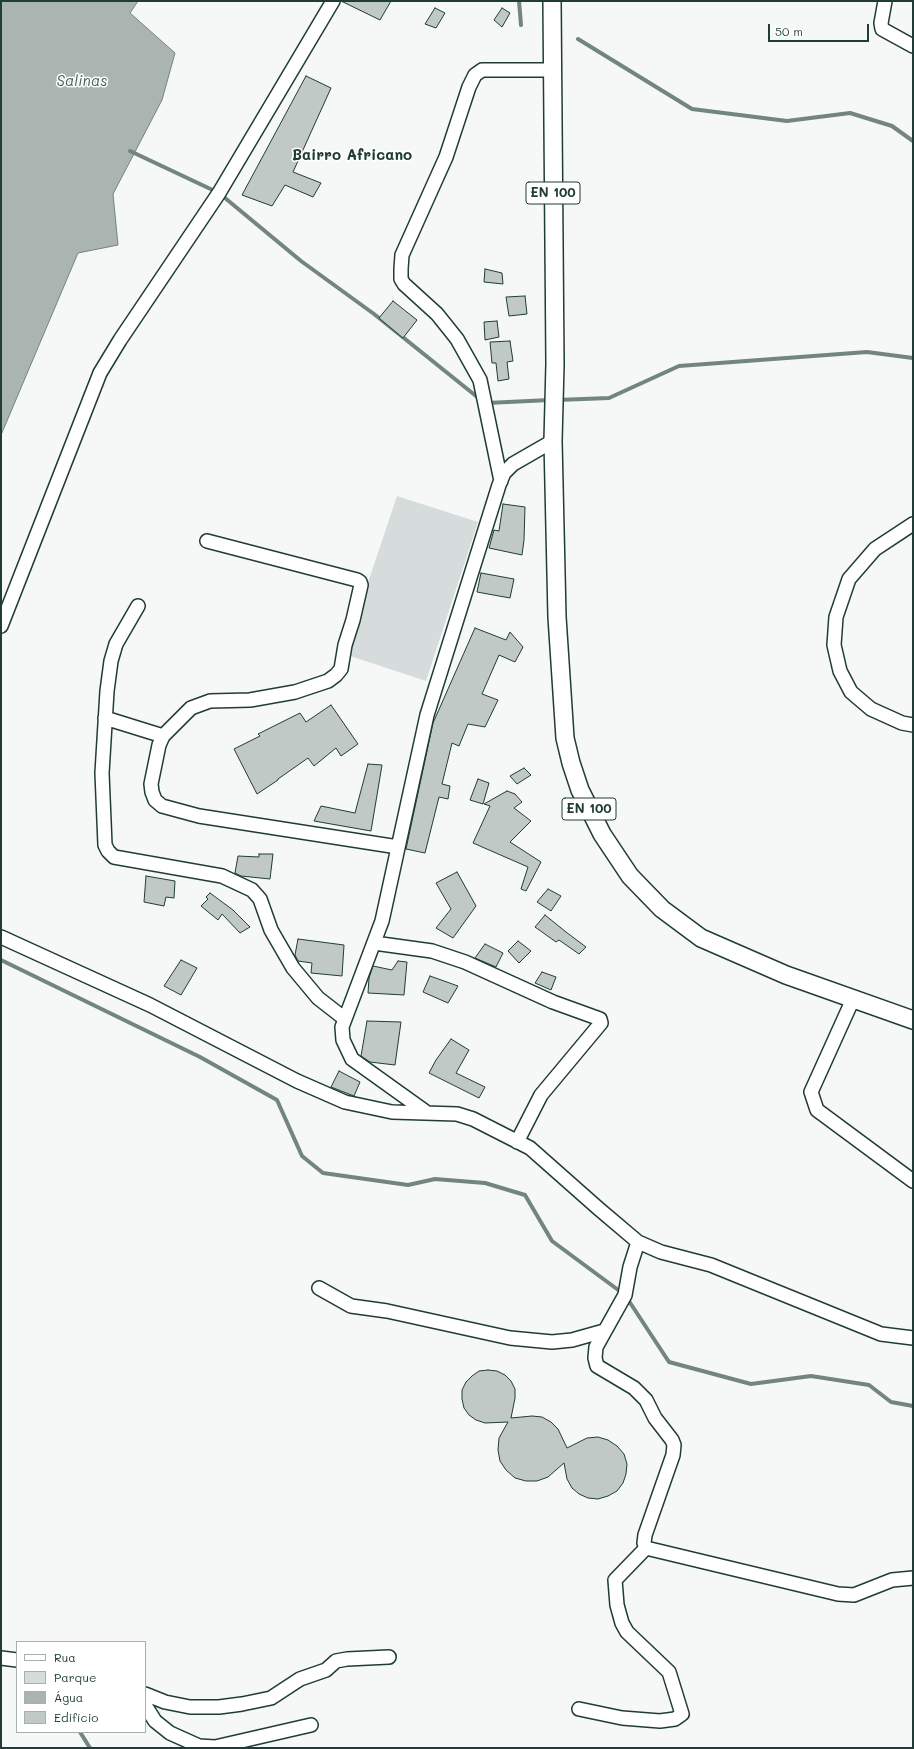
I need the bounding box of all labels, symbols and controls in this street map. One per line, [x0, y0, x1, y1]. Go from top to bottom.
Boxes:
scale bar [770, 16, 871, 42]
text: 50 m [775, 23, 803, 39]
water label: Salinas [56, 72, 108, 90]
district label: Bairro Africano [292, 146, 412, 164]
road number: EN 100 [526, 182, 580, 204]
road number: EN 100 [562, 798, 616, 820]
legend [16, 1641, 146, 1733]
text: Rua [54, 1649, 76, 1665]
text: Parque [54, 1669, 97, 1685]
text: Água [54, 1689, 83, 1705]
text: Edifício [54, 1709, 98, 1725]

